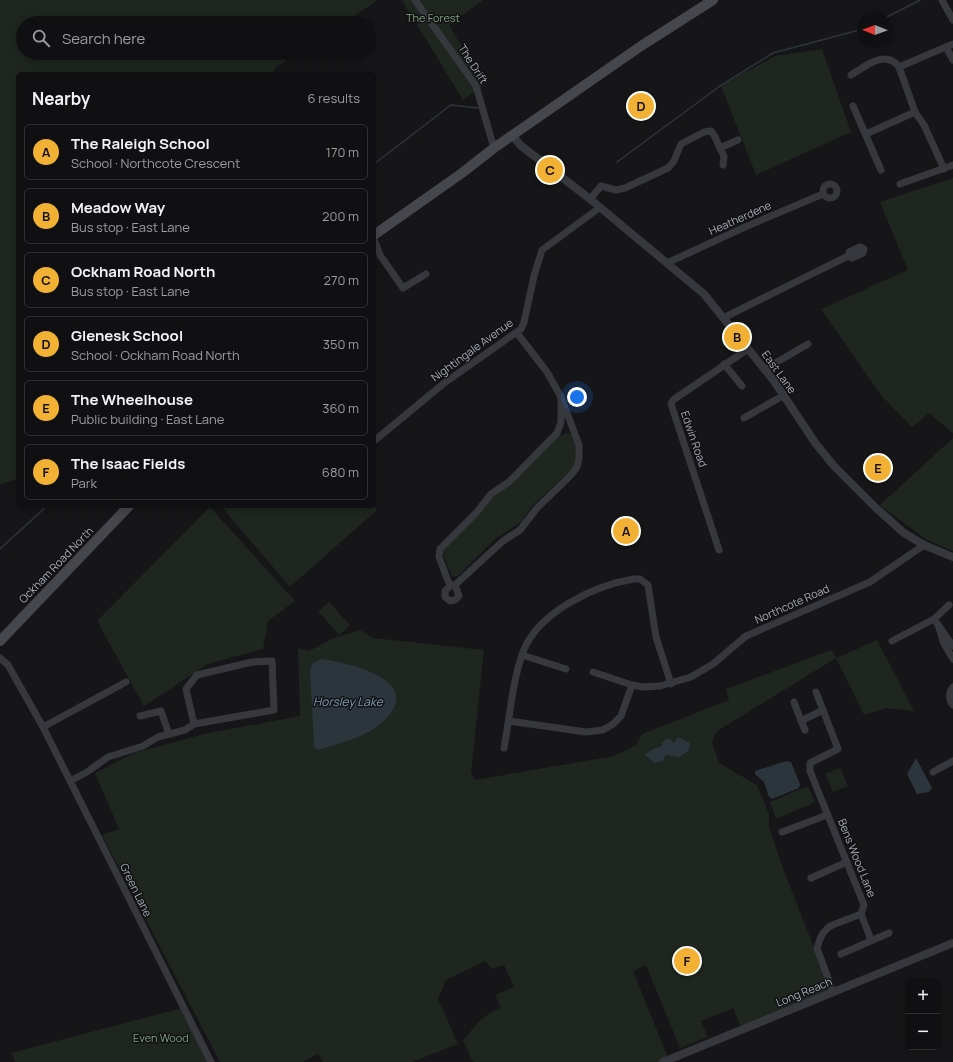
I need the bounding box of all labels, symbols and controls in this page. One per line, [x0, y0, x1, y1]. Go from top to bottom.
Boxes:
park label: The Forest [406, 10, 460, 25]
north arrow [857, 12, 893, 48]
search box [16, 16, 376, 60]
icon: search [30, 27, 52, 49]
text: Search here [62, 28, 145, 49]
street label: The Drift [455, 41, 492, 86]
text: Nearby [32, 87, 90, 110]
text: 6 results [308, 89, 360, 107]
pin: D [628, 91, 654, 121]
text: The Raleigh School [71, 133, 210, 154]
text: A [42, 143, 50, 161]
text: 170 m [326, 143, 359, 161]
text: School · Northcote Crescent [71, 154, 240, 172]
pin: C [537, 155, 563, 185]
text: Meadow Way [71, 197, 165, 218]
street label: Heatherdene [706, 197, 774, 238]
text: B [42, 207, 50, 225]
text: 200 m [322, 207, 359, 225]
text: Bus stop · East Lane [71, 218, 190, 236]
text: Ockham Road North [71, 261, 215, 282]
text: C [41, 271, 51, 289]
text: 270 m [324, 271, 359, 289]
text: Bus stop · East Lane [71, 282, 190, 300]
street label: Nightingale Avenue [428, 314, 516, 385]
pin: B [724, 322, 750, 352]
text: Glenesk School [71, 325, 183, 346]
text: D [41, 335, 51, 353]
text: 350 m [323, 335, 359, 353]
text: School · Ockham Road North [71, 346, 240, 364]
street label: East Lane [759, 347, 800, 397]
your location [567, 387, 587, 407]
text: The Wheelhouse [71, 389, 193, 410]
text: E [42, 399, 50, 417]
text: 360 m [322, 399, 359, 417]
street label: Edwin Road [678, 409, 711, 469]
text: Public building · East Lane [71, 410, 224, 428]
text: The Isaac Fields [71, 453, 185, 474]
pin: E [865, 453, 891, 483]
text: F [43, 463, 49, 481]
text: 680 m [322, 463, 359, 481]
text: Park [71, 474, 97, 492]
pin: A [613, 516, 639, 546]
street label: Ockham Road North [15, 523, 96, 606]
street label: Northcote Road [752, 580, 832, 627]
water label: Horsley Lake [313, 693, 384, 710]
street label: Bens Wood Lane [835, 816, 880, 900]
street label: Green Lane [117, 861, 156, 920]
pin: F [674, 946, 700, 976]
street label: Long Reach [773, 973, 834, 1010]
map controls [905, 978, 941, 1050]
button: + [905, 978, 941, 1014]
button: − [905, 1014, 941, 1050]
park label: Even Wood [133, 1030, 189, 1045]

